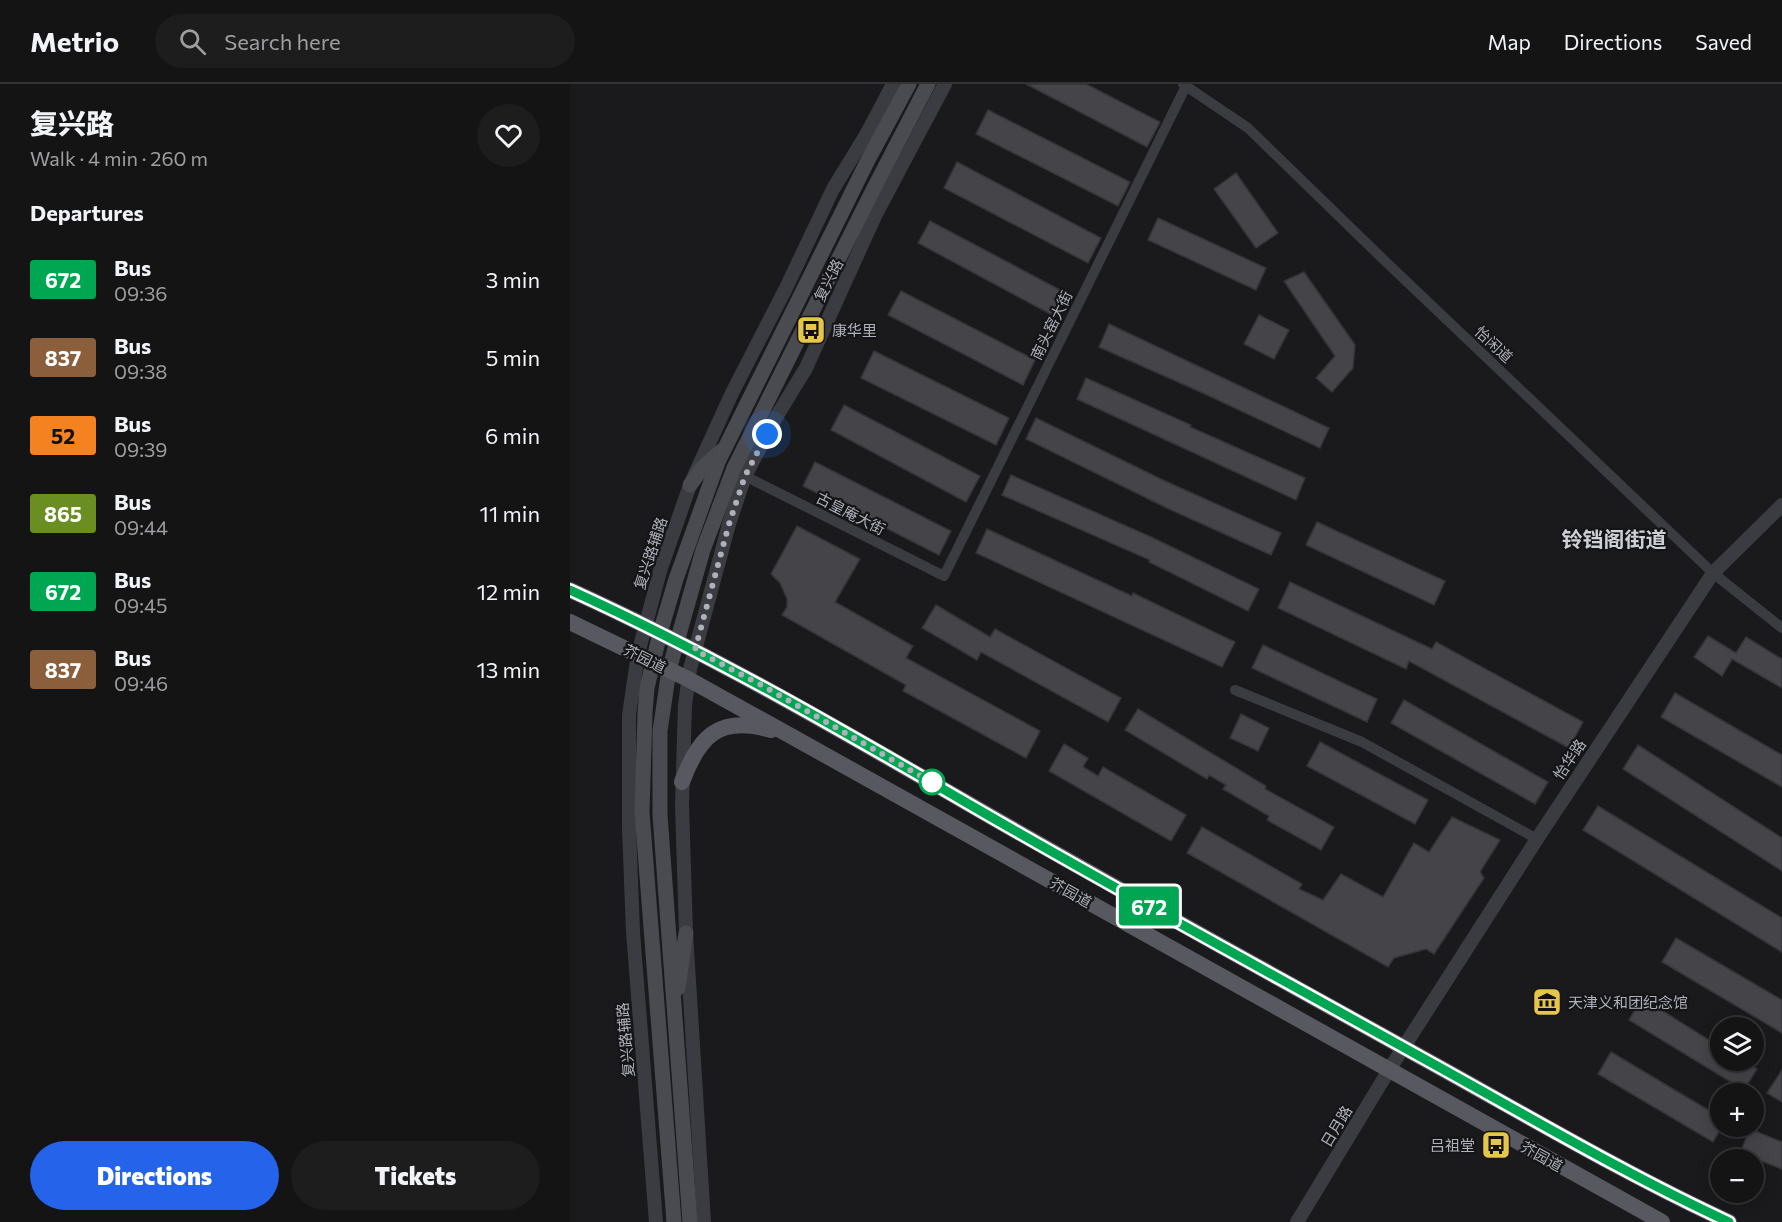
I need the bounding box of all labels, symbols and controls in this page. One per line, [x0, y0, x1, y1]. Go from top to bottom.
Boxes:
search box [155, 14, 575, 68]
text: Metrio [30, 24, 119, 58]
icon: search [176, 25, 209, 58]
text: Search here [224, 28, 341, 55]
text: Map [1488, 29, 1531, 54]
text: Directions [1564, 29, 1662, 54]
text: Saved [1695, 29, 1752, 54]
button: heart [477, 104, 540, 167]
text: 复兴路 [30, 106, 114, 140]
text: Walk · 4 min · 260 m [30, 146, 208, 170]
text: Departures [30, 199, 144, 226]
text: Bus [114, 254, 151, 281]
street label: 复兴路 [810, 256, 846, 304]
text: 3 min [486, 266, 540, 293]
text: 672 [45, 267, 81, 292]
text: 09:36 [114, 281, 167, 305]
street label: 南头窑大街 [1026, 287, 1076, 363]
bus stop icon: 康华里 [795, 314, 827, 346]
place label: 康华里 [832, 321, 877, 339]
street label: 怡闲道 [1471, 322, 1517, 366]
text: Bus [114, 332, 151, 359]
text: 5 min [486, 344, 540, 371]
text: 837 [45, 345, 81, 370]
text: 09:38 [114, 359, 167, 383]
text: Bus [114, 410, 151, 437]
your location [752, 419, 782, 449]
text: 6 min [485, 422, 540, 449]
text: 52 [51, 423, 75, 448]
text: 09:39 [114, 437, 167, 461]
text: Bus [114, 488, 151, 515]
street label: 古皇庵大街 [813, 488, 889, 538]
text: 11 min [480, 500, 540, 527]
text: 865 [44, 501, 82, 526]
text: 09:44 [114, 515, 168, 539]
street label: 复兴路辅路 [630, 515, 670, 591]
district label: 铃铛阁街道 [1562, 526, 1667, 551]
text: Bus [114, 566, 151, 593]
text: 12 min [477, 578, 540, 605]
text: 672 [45, 579, 81, 604]
text: 09:45 [114, 593, 167, 617]
street label: 芥园道 [621, 640, 669, 676]
text: Bus [114, 644, 151, 671]
text: 13 min [476, 656, 540, 683]
text: 837 [45, 657, 81, 682]
text: 09:46 [114, 671, 168, 695]
street label: 怡华路 [1549, 735, 1589, 783]
unlabelled marker [919, 769, 945, 795]
street label: 芥园道 [1047, 873, 1095, 911]
line badge: 672 [1114, 886, 1184, 926]
text: 672 [1131, 894, 1167, 919]
museum icon: 天津义和团纪念馆 [1531, 986, 1563, 1018]
place label: 天津义和团纪念馆 [1568, 993, 1688, 1011]
street label: 复兴路辅路 [613, 1002, 637, 1078]
map controls [1710, 1017, 1764, 1203]
button: layers [1710, 1017, 1764, 1071]
button: + [1710, 1083, 1764, 1137]
street label: 日月路 [1317, 1102, 1355, 1150]
bus stop icon: 吕祖堂 [1480, 1129, 1512, 1161]
place label: 吕祖堂 [1430, 1136, 1475, 1154]
street label: 芥园道 [1518, 1137, 1566, 1175]
button: Directions [30, 1141, 279, 1210]
button: Tickets [291, 1141, 540, 1210]
button: − [1710, 1149, 1764, 1203]

